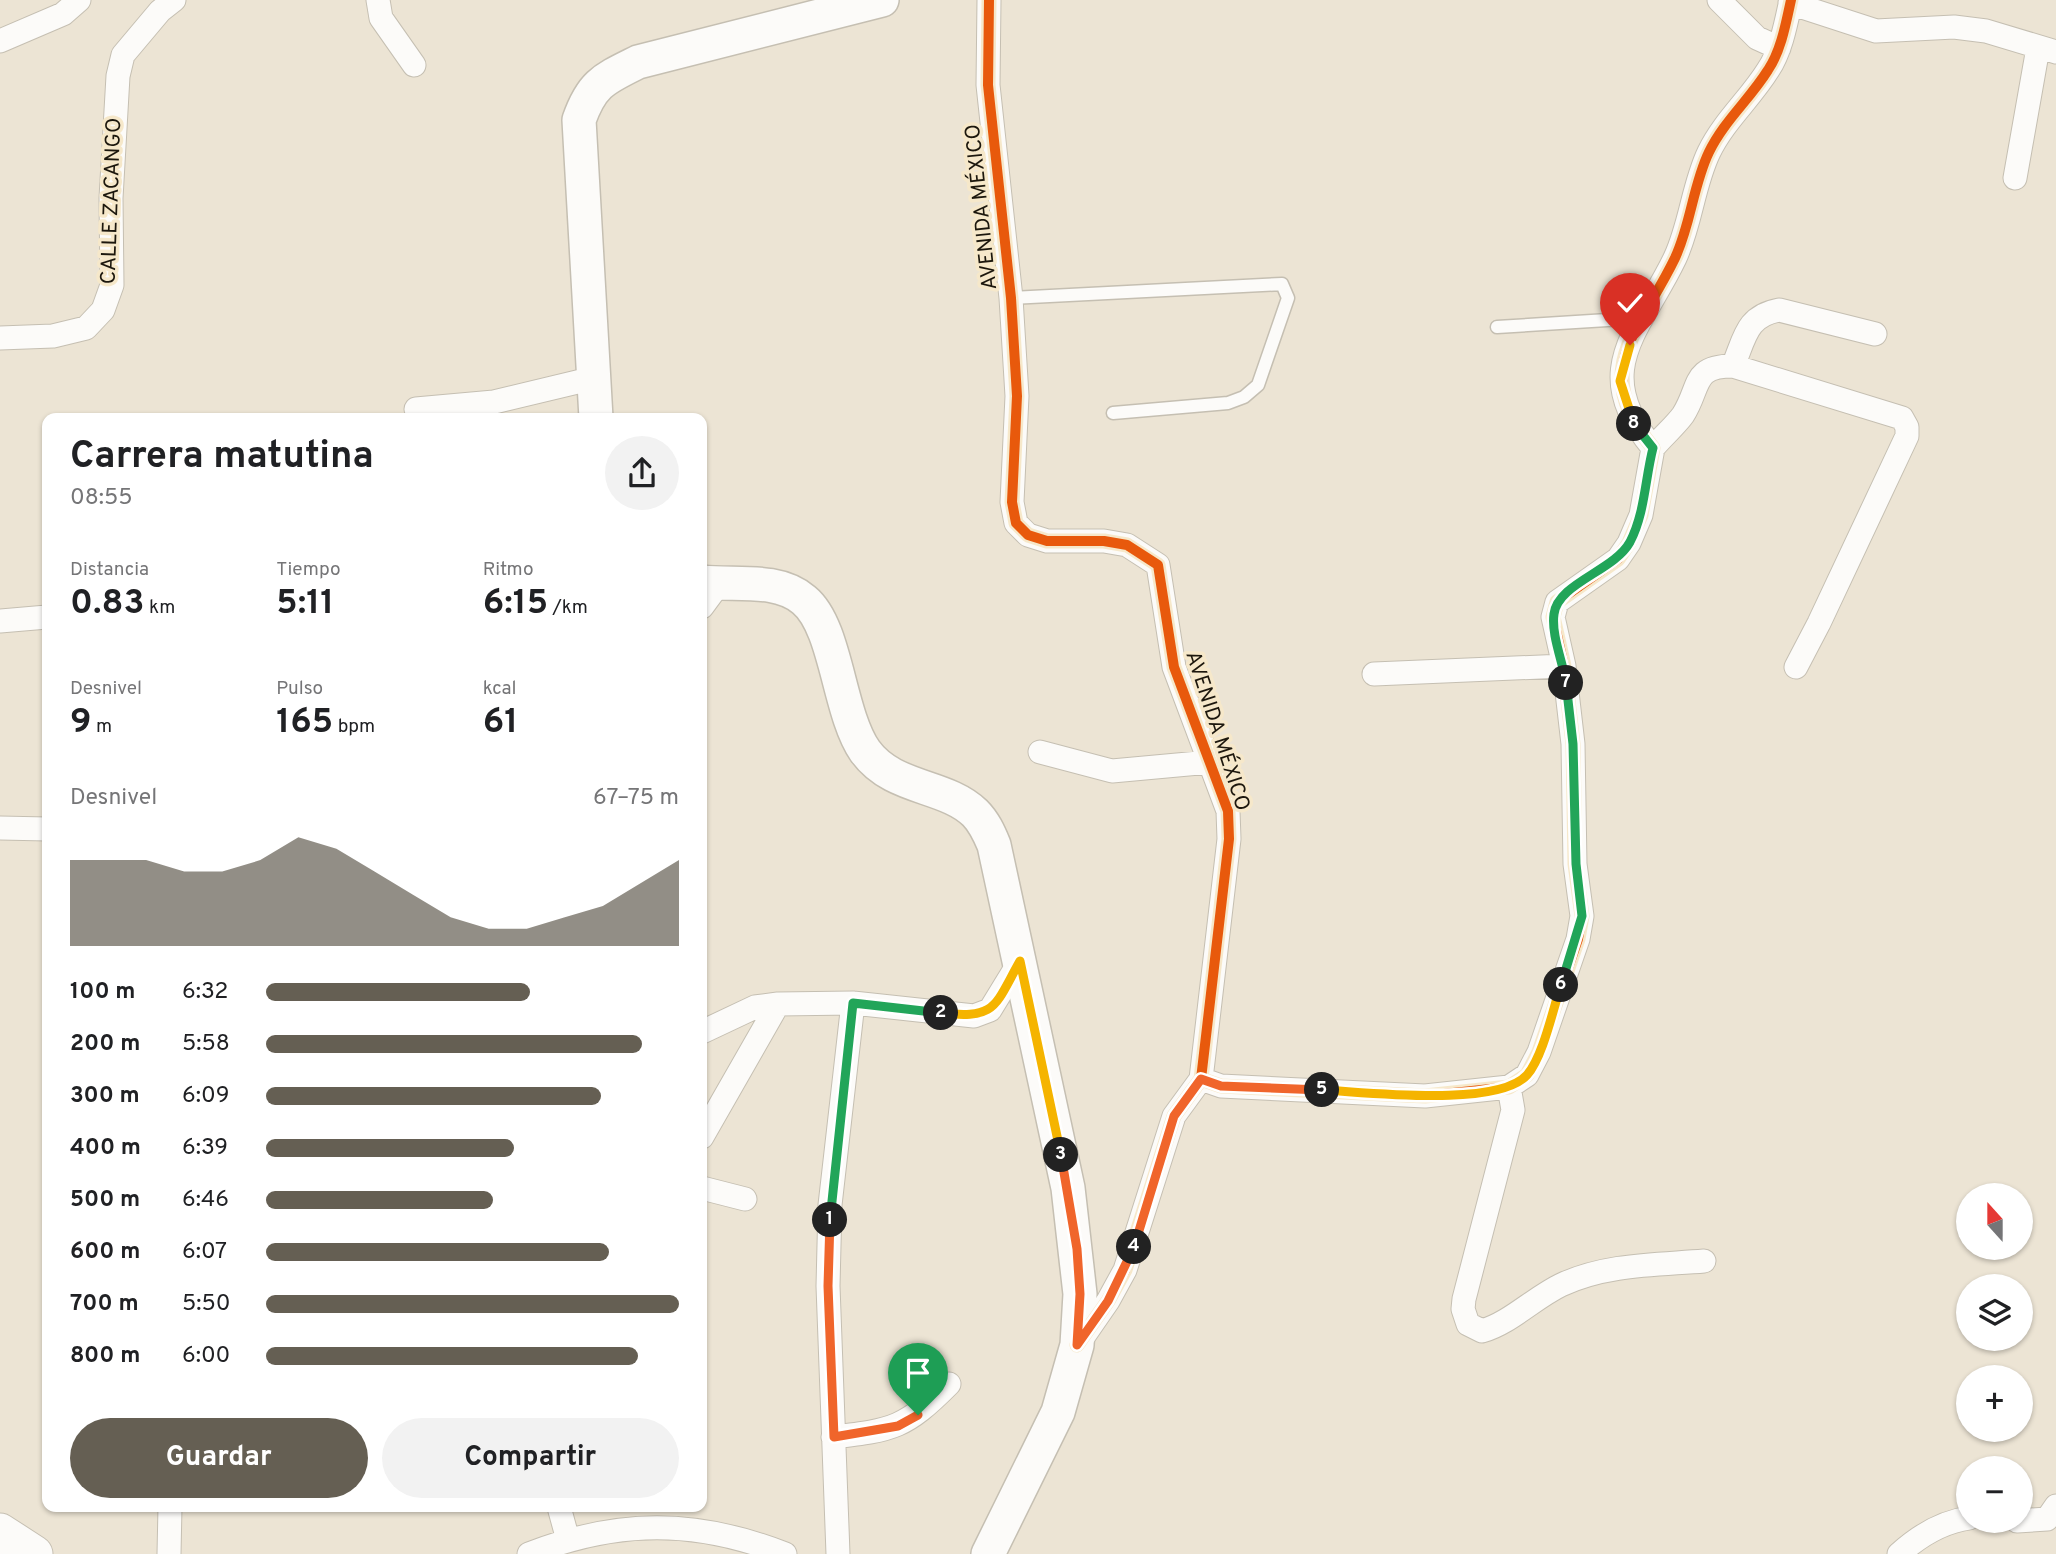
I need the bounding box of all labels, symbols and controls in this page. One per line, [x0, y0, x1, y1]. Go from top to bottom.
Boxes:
street label: CALLE ZACANGO [96, 117, 128, 285]
street label: AVENIDA MÉXICO [959, 123, 1004, 291]
pin [1600, 273, 1660, 345]
icon: check [1611, 284, 1649, 322]
pin: 8 [1616, 406, 1652, 442]
text: 8 [1628, 411, 1639, 435]
text: Carrera matutina [70, 433, 374, 482]
button: share [605, 436, 679, 510]
text: 08:55 [70, 484, 133, 513]
text: Distancia [70, 558, 149, 582]
text: Tiempo [276, 558, 341, 582]
text: Ritmo [483, 558, 534, 582]
text: 0.83 [70, 582, 145, 626]
text: 5:11 [276, 582, 334, 626]
text: 6:15 [483, 582, 548, 626]
text: km [145, 596, 175, 620]
text: /km [548, 596, 588, 620]
street label: AVENIDA MÉXICO [1178, 647, 1257, 814]
pin: 7 [1548, 666, 1584, 700]
text: 7 [1560, 670, 1571, 694]
text: Desnivel [70, 677, 142, 701]
text: Pulso [276, 677, 323, 701]
text: kcal [483, 677, 516, 701]
text: 9 [70, 701, 92, 745]
text: 165 [276, 701, 333, 745]
text: 61 [483, 701, 518, 745]
text: m [92, 715, 112, 739]
text: bpm [333, 715, 375, 739]
text: Desnivel [70, 784, 157, 813]
text: 67–75 m [593, 784, 679, 813]
pin: 6 [1544, 968, 1578, 1002]
text: 6 [1555, 972, 1566, 996]
text: 100 m [70, 978, 135, 1007]
text: 6:32 [182, 978, 228, 1007]
pin: 2 [923, 996, 958, 1030]
text: 2 [935, 1000, 946, 1024]
text: 200 m [70, 1030, 140, 1059]
text: 5:58 [182, 1030, 230, 1059]
pin: 5 [1304, 1072, 1340, 1108]
text: 5 [1316, 1077, 1327, 1101]
text: 300 m [70, 1082, 140, 1111]
text: 6:09 [182, 1082, 229, 1111]
text: 400 m [70, 1134, 141, 1163]
text: 6:39 [182, 1134, 228, 1163]
pin: 3 [1044, 1138, 1078, 1172]
text: 3 [1055, 1142, 1066, 1166]
north arrow [1956, 1183, 2034, 1260]
map controls [1956, 1183, 2033, 1533]
text: 500 m [70, 1186, 140, 1215]
text: 6:46 [182, 1186, 229, 1215]
pin: 1 [812, 1202, 848, 1238]
text: 1 [826, 1207, 833, 1231]
pin: 4 [1116, 1230, 1152, 1264]
text: 4 [1127, 1234, 1140, 1258]
text: 600 m [70, 1238, 140, 1267]
text: 6:07 [182, 1238, 227, 1267]
button: layers [1956, 1274, 2033, 1351]
text: 700 m [70, 1290, 139, 1319]
text: 5:50 [182, 1290, 230, 1319]
text: 800 m [70, 1342, 140, 1371]
text: 6:00 [182, 1342, 230, 1371]
pin [888, 1343, 948, 1415]
icon: arrive [899, 1354, 937, 1392]
button: + [1956, 1365, 2033, 1442]
button: Guardar [70, 1418, 368, 1498]
button: Compartir [382, 1418, 679, 1498]
button: − [1956, 1456, 2033, 1533]

